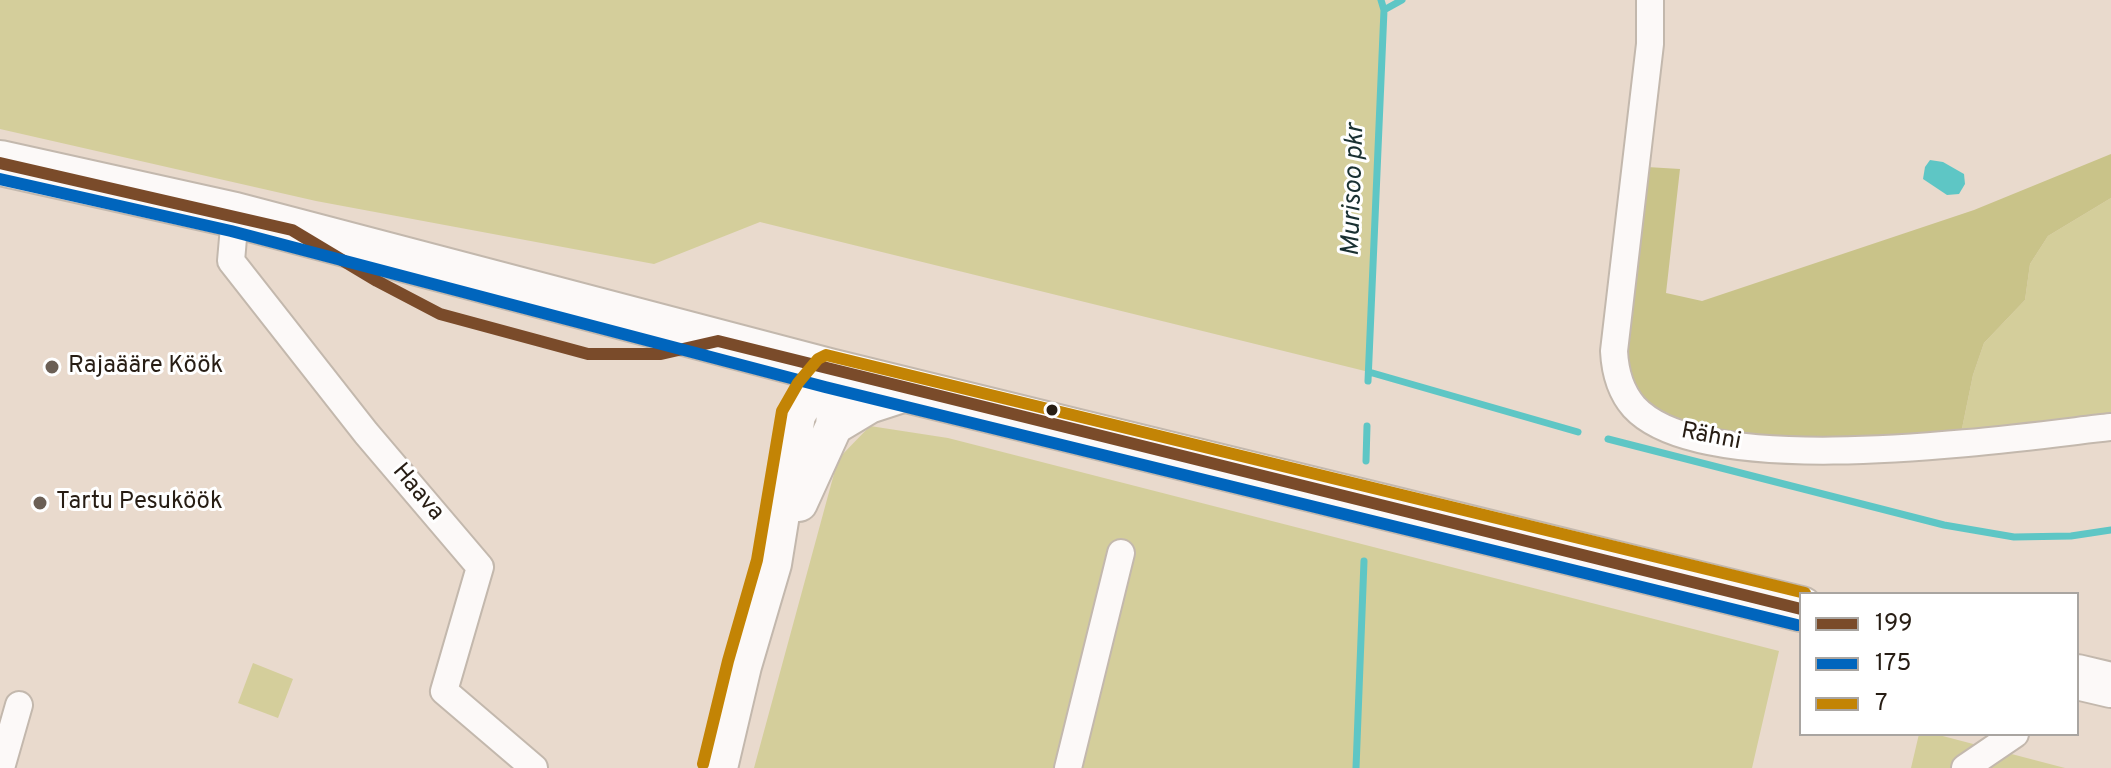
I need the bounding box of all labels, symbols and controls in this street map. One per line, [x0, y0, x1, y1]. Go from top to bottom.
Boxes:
water label: Murisoo pkr [1337, 123, 1373, 257]
place label: Rajaääre Köök [68, 353, 223, 381]
marker: Rajaääre Köök [43, 358, 61, 376]
unlabelled marker [1044, 402, 1060, 418]
street label: Rähni [1679, 418, 1743, 458]
street label: Haava [385, 459, 449, 527]
place label: Tartu Pesuköök [56, 489, 223, 517]
marker: Tartu Pesuköök [31, 494, 49, 512]
legend [1799, 592, 2079, 736]
text: 199 [1875, 609, 1913, 639]
text: 175 [1875, 649, 1911, 679]
text: 7 [1875, 689, 1888, 719]

